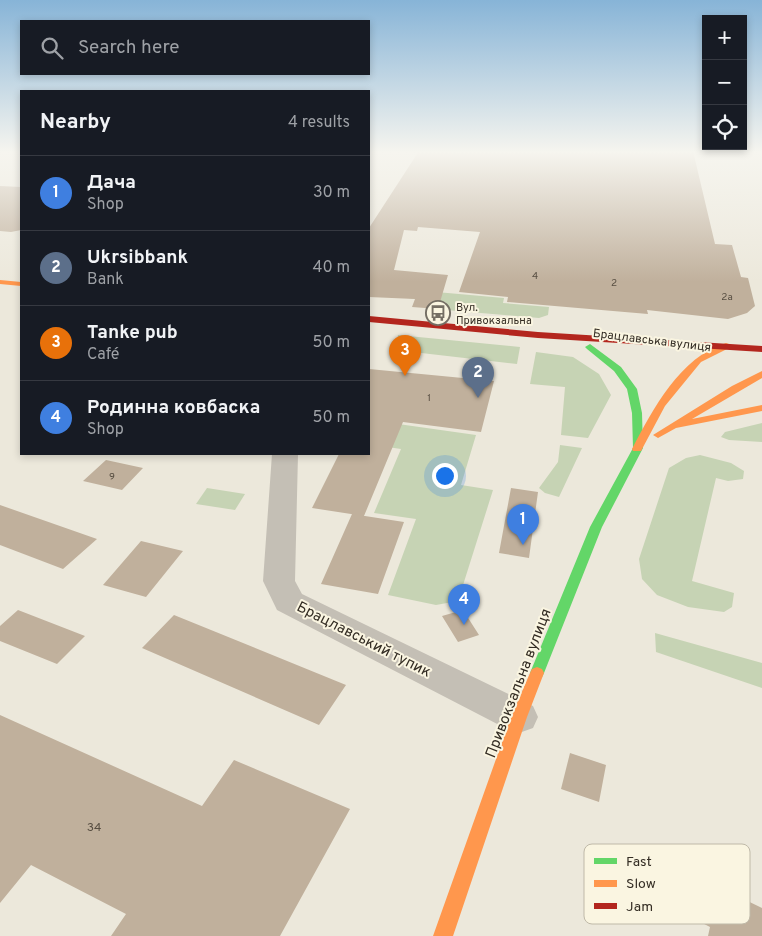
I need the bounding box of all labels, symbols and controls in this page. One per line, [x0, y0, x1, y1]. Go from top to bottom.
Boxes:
map controls [702, 15, 747, 150]
button: + [702, 15, 747, 60]
search box [20, 20, 370, 75]
icon: search [38, 34, 66, 62]
text: Search here [78, 36, 180, 60]
button: − [702, 60, 747, 105]
button: locate [702, 105, 747, 150]
text: Nearby [40, 109, 111, 136]
text: 4 results [288, 113, 350, 133]
text: Дача [87, 171, 136, 195]
text: 1 [53, 183, 59, 203]
text: 30 m [313, 183, 350, 203]
text: Shop [87, 195, 124, 215]
text: Ukrsibbank [87, 246, 188, 270]
text: 2 [51, 258, 61, 278]
text: 40 m [312, 258, 350, 278]
text: Bank [87, 270, 124, 290]
house number: 4 [532, 270, 538, 283]
house number: 2 [611, 277, 617, 290]
house number: 2а [721, 291, 733, 304]
bus stop icon: Вул. Привокзальна [425, 300, 451, 326]
place label: Вул. Привокзальна [456, 301, 532, 328]
text: Tanke pub [87, 321, 178, 345]
street label: Брацлавська вулиця [592, 326, 712, 356]
text: 3 [51, 333, 61, 353]
text: 50 m [313, 333, 350, 353]
pin: 3 [389, 335, 421, 376]
text: Café [87, 345, 119, 365]
pin: 2 [462, 357, 494, 398]
house number: 1 [427, 392, 431, 405]
text: Родинна ковбаска [87, 396, 260, 420]
text: 4 [51, 408, 61, 428]
text: 50 m [313, 408, 350, 428]
text: Shop [87, 420, 124, 440]
your location [432, 463, 458, 489]
house number: 9 [109, 471, 115, 484]
pin: 1 [507, 504, 539, 545]
pin: 4 [448, 584, 480, 625]
street label: Брацлавський тупик [293, 598, 434, 682]
street label: Привокзальна вулиця [482, 606, 557, 761]
house number: 34 [87, 820, 101, 836]
legend [584, 844, 750, 924]
text: Fast [626, 854, 652, 871]
text: Slow [626, 876, 656, 893]
text: Jam [626, 899, 653, 916]

